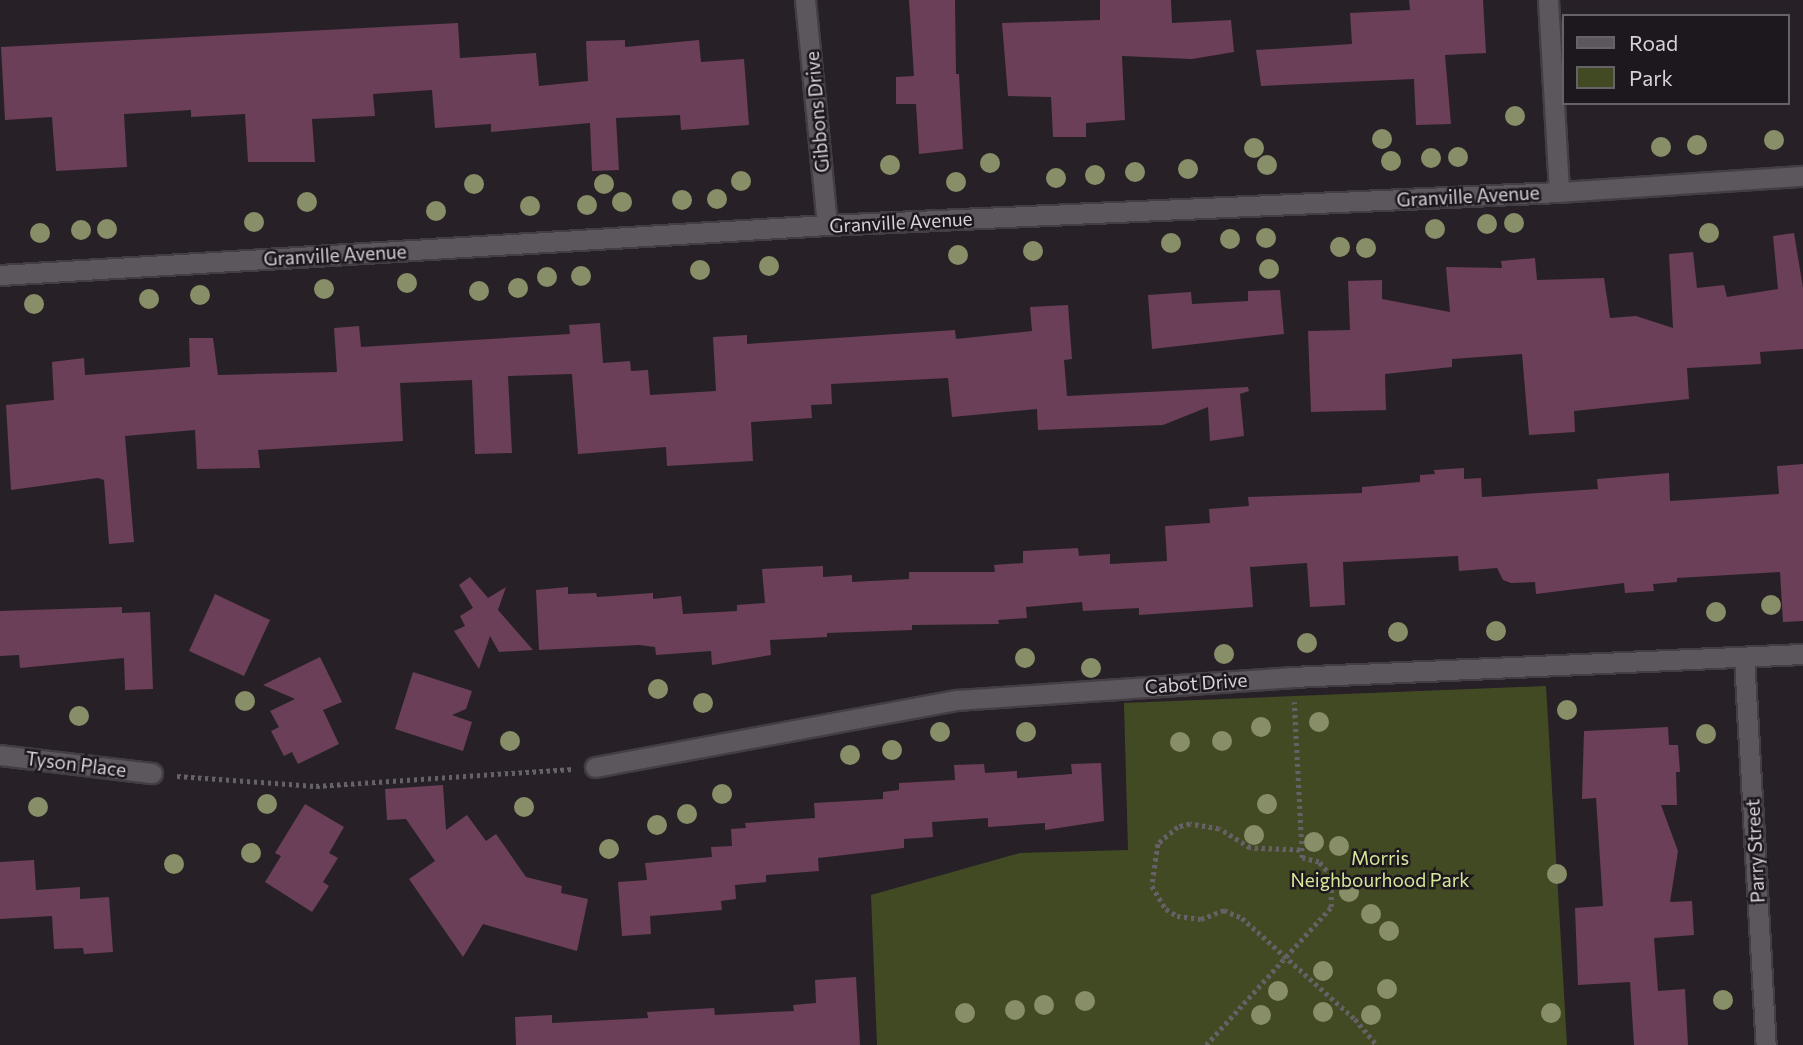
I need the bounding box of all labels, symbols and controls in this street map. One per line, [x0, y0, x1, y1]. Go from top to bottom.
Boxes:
legend [1562, 14, 1789, 105]
text: Road [1629, 30, 1678, 55]
street label: Gibbons Drive [800, 50, 834, 174]
text: Park [1629, 65, 1673, 90]
street label: Granville Avenue [1396, 181, 1540, 211]
street label: Granville Avenue [829, 207, 973, 237]
street label: Granville Avenue [263, 240, 407, 270]
street label: Cabot Drive [1144, 668, 1248, 698]
street label: Tyson Place [24, 747, 128, 781]
street label: Parry Street [1741, 798, 1769, 904]
park label: Morris Neighbourhood Park [1290, 847, 1470, 891]

